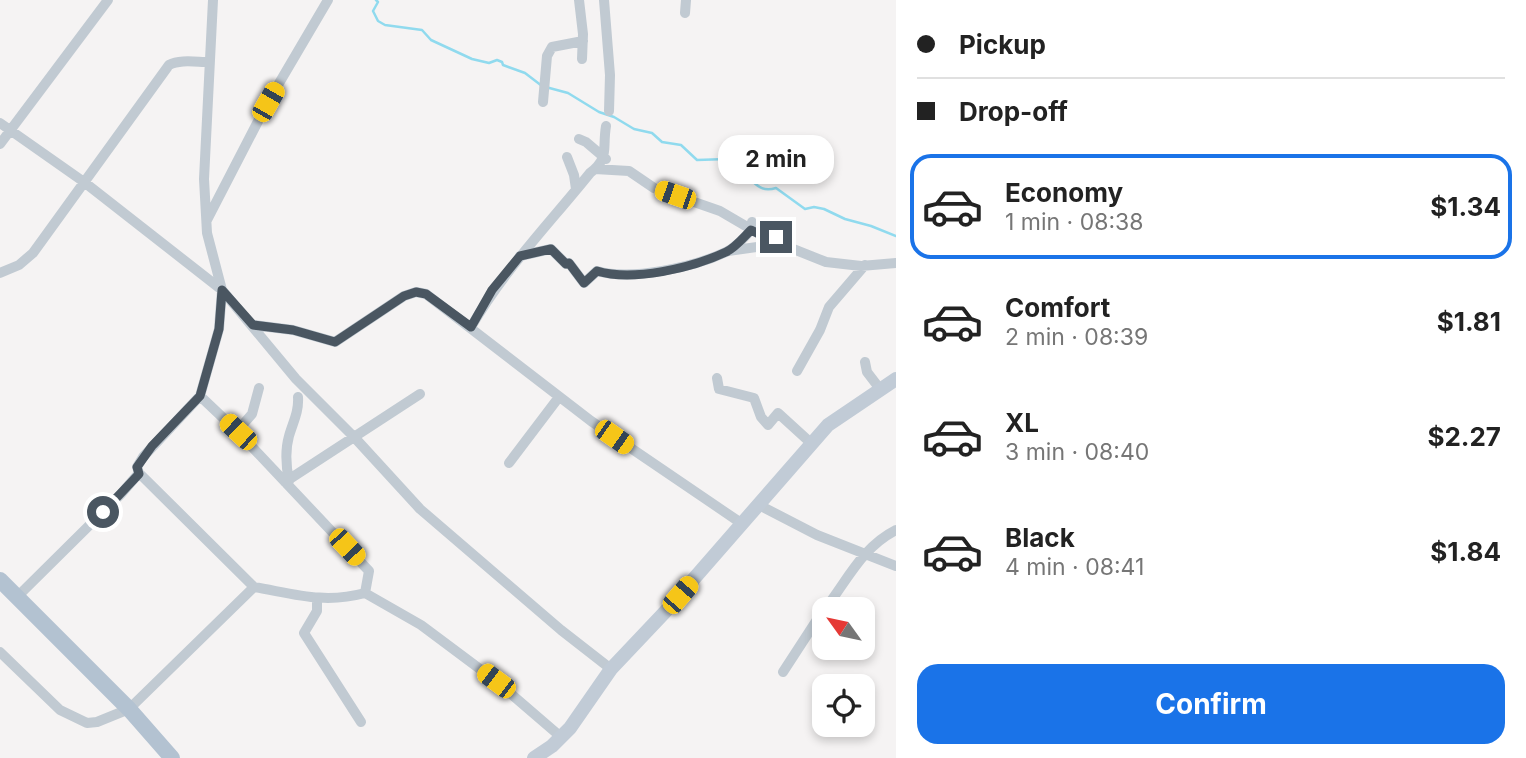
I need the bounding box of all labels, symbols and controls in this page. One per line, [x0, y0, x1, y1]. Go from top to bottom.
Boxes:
text: Pickup [959, 29, 1046, 60]
car [249, 79, 288, 125]
text: Drop-off [959, 96, 1068, 127]
callout: 2 min [718, 135, 834, 184]
text: 2 min [745, 145, 807, 173]
icon: car [921, 175, 984, 238]
text: Economy [1005, 177, 1123, 208]
car [652, 178, 699, 212]
text: $1.34 [1430, 191, 1501, 222]
text: 1 min · 08:38 [1005, 208, 1144, 236]
route end [760, 221, 792, 253]
icon: car [921, 290, 984, 353]
text: Comfort [1005, 292, 1110, 323]
text: $1.81 [1437, 306, 1501, 337]
text: 2 min · 08:39 [1005, 323, 1148, 351]
icon: car [921, 405, 984, 468]
text: XL [1005, 407, 1039, 438]
car [216, 410, 261, 454]
car [591, 416, 638, 458]
text: $2.27 [1427, 421, 1501, 452]
text: 3 min · 08:40 [1005, 438, 1149, 466]
route start [87, 496, 119, 528]
icon: car [921, 520, 984, 583]
text: Black [1005, 522, 1075, 553]
car [325, 524, 370, 570]
text: $1.84 [1430, 536, 1501, 567]
text: 4 min · 08:41 [1005, 553, 1144, 581]
car [659, 572, 702, 618]
north arrow [812, 597, 875, 660]
map controls [812, 597, 875, 737]
car [473, 660, 520, 702]
button: Confirm [917, 664, 1505, 744]
button: locate [812, 674, 875, 737]

